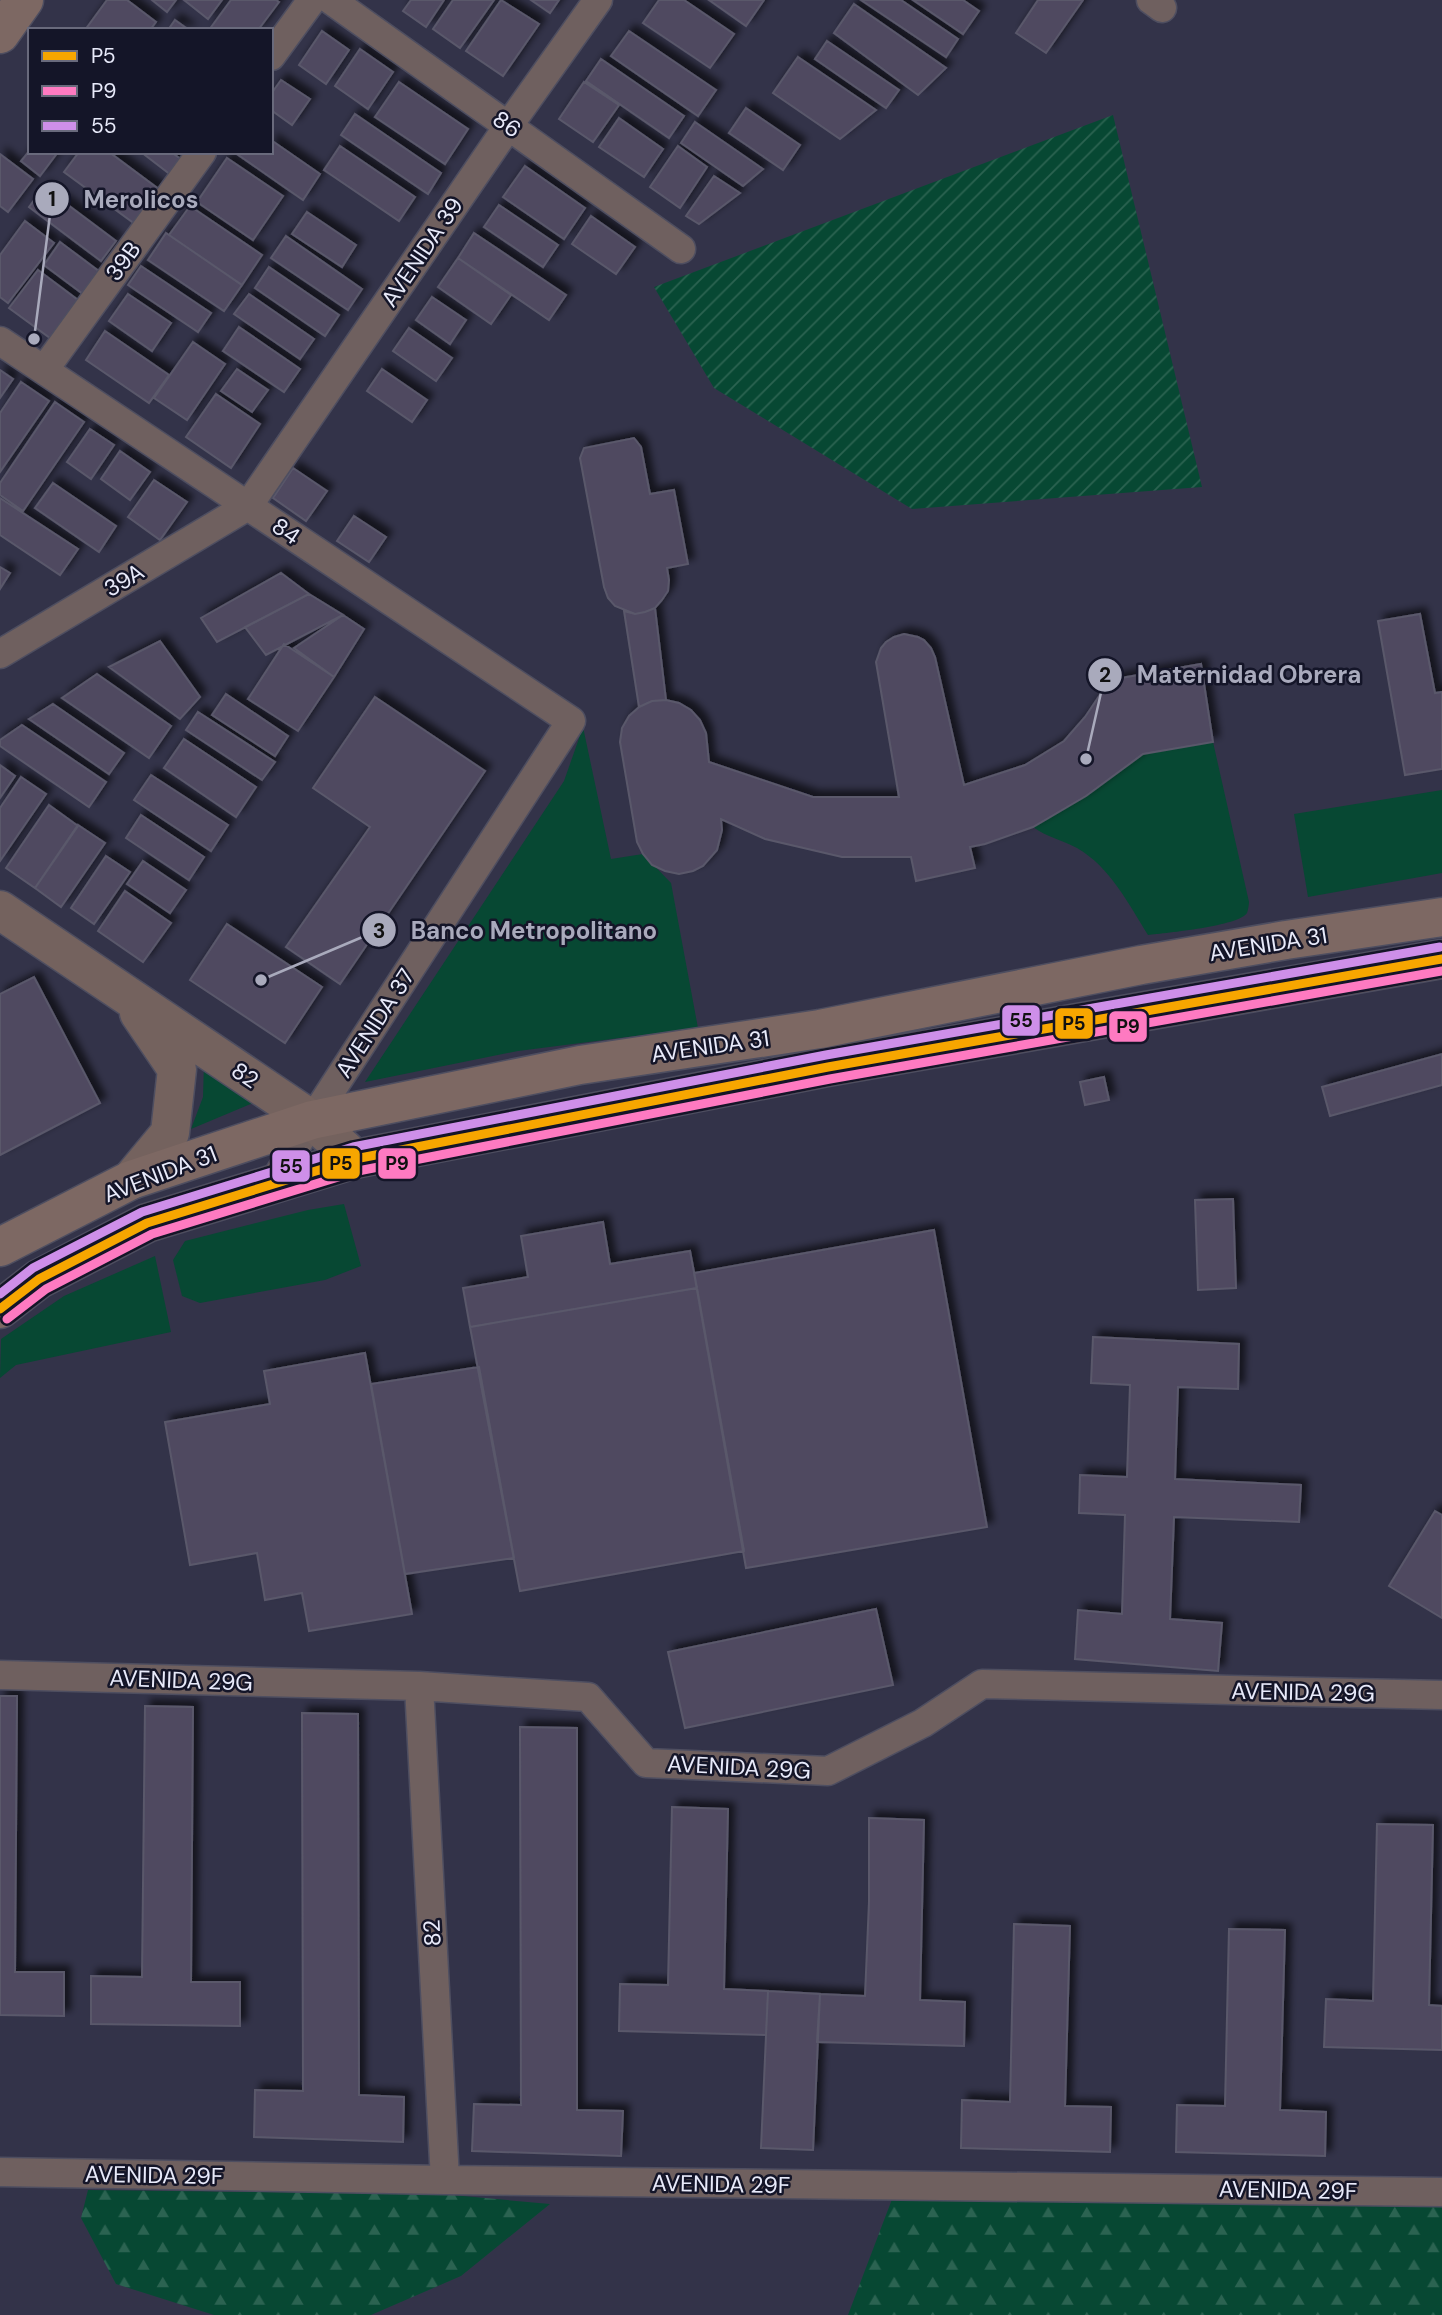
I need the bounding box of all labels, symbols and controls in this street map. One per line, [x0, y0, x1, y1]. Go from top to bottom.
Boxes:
legend [28, 28, 273, 154]
text: P5 [91, 42, 116, 70]
text: P9 [91, 77, 116, 105]
street label: 86 [487, 104, 527, 144]
text: 55 [91, 112, 117, 140]
callout: Merolicos [35, 177, 212, 222]
text: Merolicos [84, 184, 198, 215]
text: 1 [48, 185, 56, 213]
street label: AVENIDA 39 [374, 191, 470, 313]
street label: 39B [99, 235, 147, 287]
street label: 84 [266, 511, 306, 551]
street label: 39A [98, 556, 150, 604]
callout: Maternidad Obrera [1088, 653, 1375, 698]
text: Maternidad Obrera [1137, 659, 1361, 690]
text: 2 [1099, 661, 1111, 689]
callout: Banco Metropolitano [361, 908, 671, 953]
text: Banco Metropolitano [411, 915, 657, 946]
text: 3 [373, 917, 385, 945]
street label: AVENIDA 31 [1207, 920, 1329, 968]
street label: AVENIDA 37 [329, 963, 421, 1083]
line badge: 55 [1001, 1004, 1041, 1037]
line badge: P5 [1054, 1007, 1094, 1040]
text: 55 [1009, 1008, 1033, 1033]
line badge: P9 [1108, 1010, 1148, 1043]
text: P5 [1062, 1011, 1086, 1036]
text: P9 [1116, 1014, 1140, 1039]
street label: AVENIDA 31 [649, 1023, 771, 1069]
street label: 82 [225, 1055, 265, 1095]
street label: AVENIDA 31 [99, 1139, 221, 1209]
line badge: P5 [321, 1147, 361, 1180]
line badge: P9 [377, 1147, 417, 1180]
line badge: 55 [271, 1149, 311, 1183]
text: P5 [329, 1151, 353, 1176]
text: P9 [385, 1151, 409, 1176]
text: 55 [279, 1154, 303, 1179]
street label: AVENIDA 29G [109, 1663, 253, 1697]
street label: AVENIDA 29G [1231, 1676, 1375, 1708]
street label: AVENIDA 29G [666, 1748, 812, 1786]
street label: 82 [416, 1919, 448, 1947]
street label: AVENIDA 29F [84, 2159, 224, 2191]
street label: AVENIDA 29F [651, 2168, 791, 2200]
street label: AVENIDA 29F [1218, 2174, 1358, 2206]

